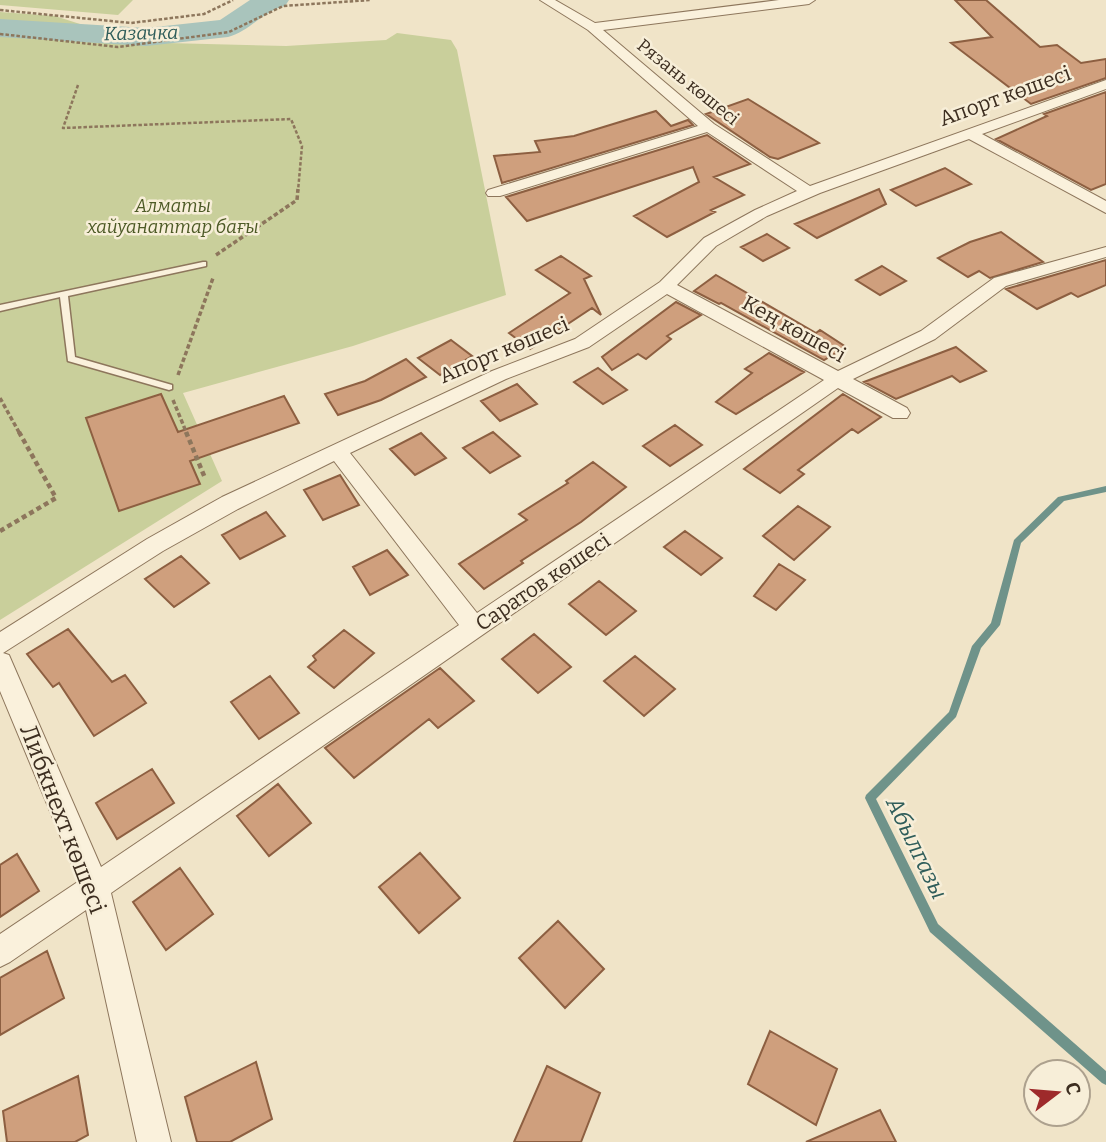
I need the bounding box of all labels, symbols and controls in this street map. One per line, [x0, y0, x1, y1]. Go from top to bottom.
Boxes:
water label: Казачка [104, 21, 178, 45]
street label: Рязань көшесі [633, 34, 743, 130]
street label: Апорт көшесі [936, 60, 1074, 132]
park label: Алматы хайуанаттар бағы [86, 195, 259, 238]
street label: Кең көшесі [738, 290, 850, 368]
street label: Апорт көшесі [435, 311, 573, 389]
street label: Саратов көшесі [471, 527, 615, 637]
street label: Либкнехт көшесі [14, 721, 112, 917]
water label: Абылгазы [880, 791, 954, 904]
north arrow [1022, 1058, 1092, 1128]
text: С [1060, 1080, 1086, 1097]

